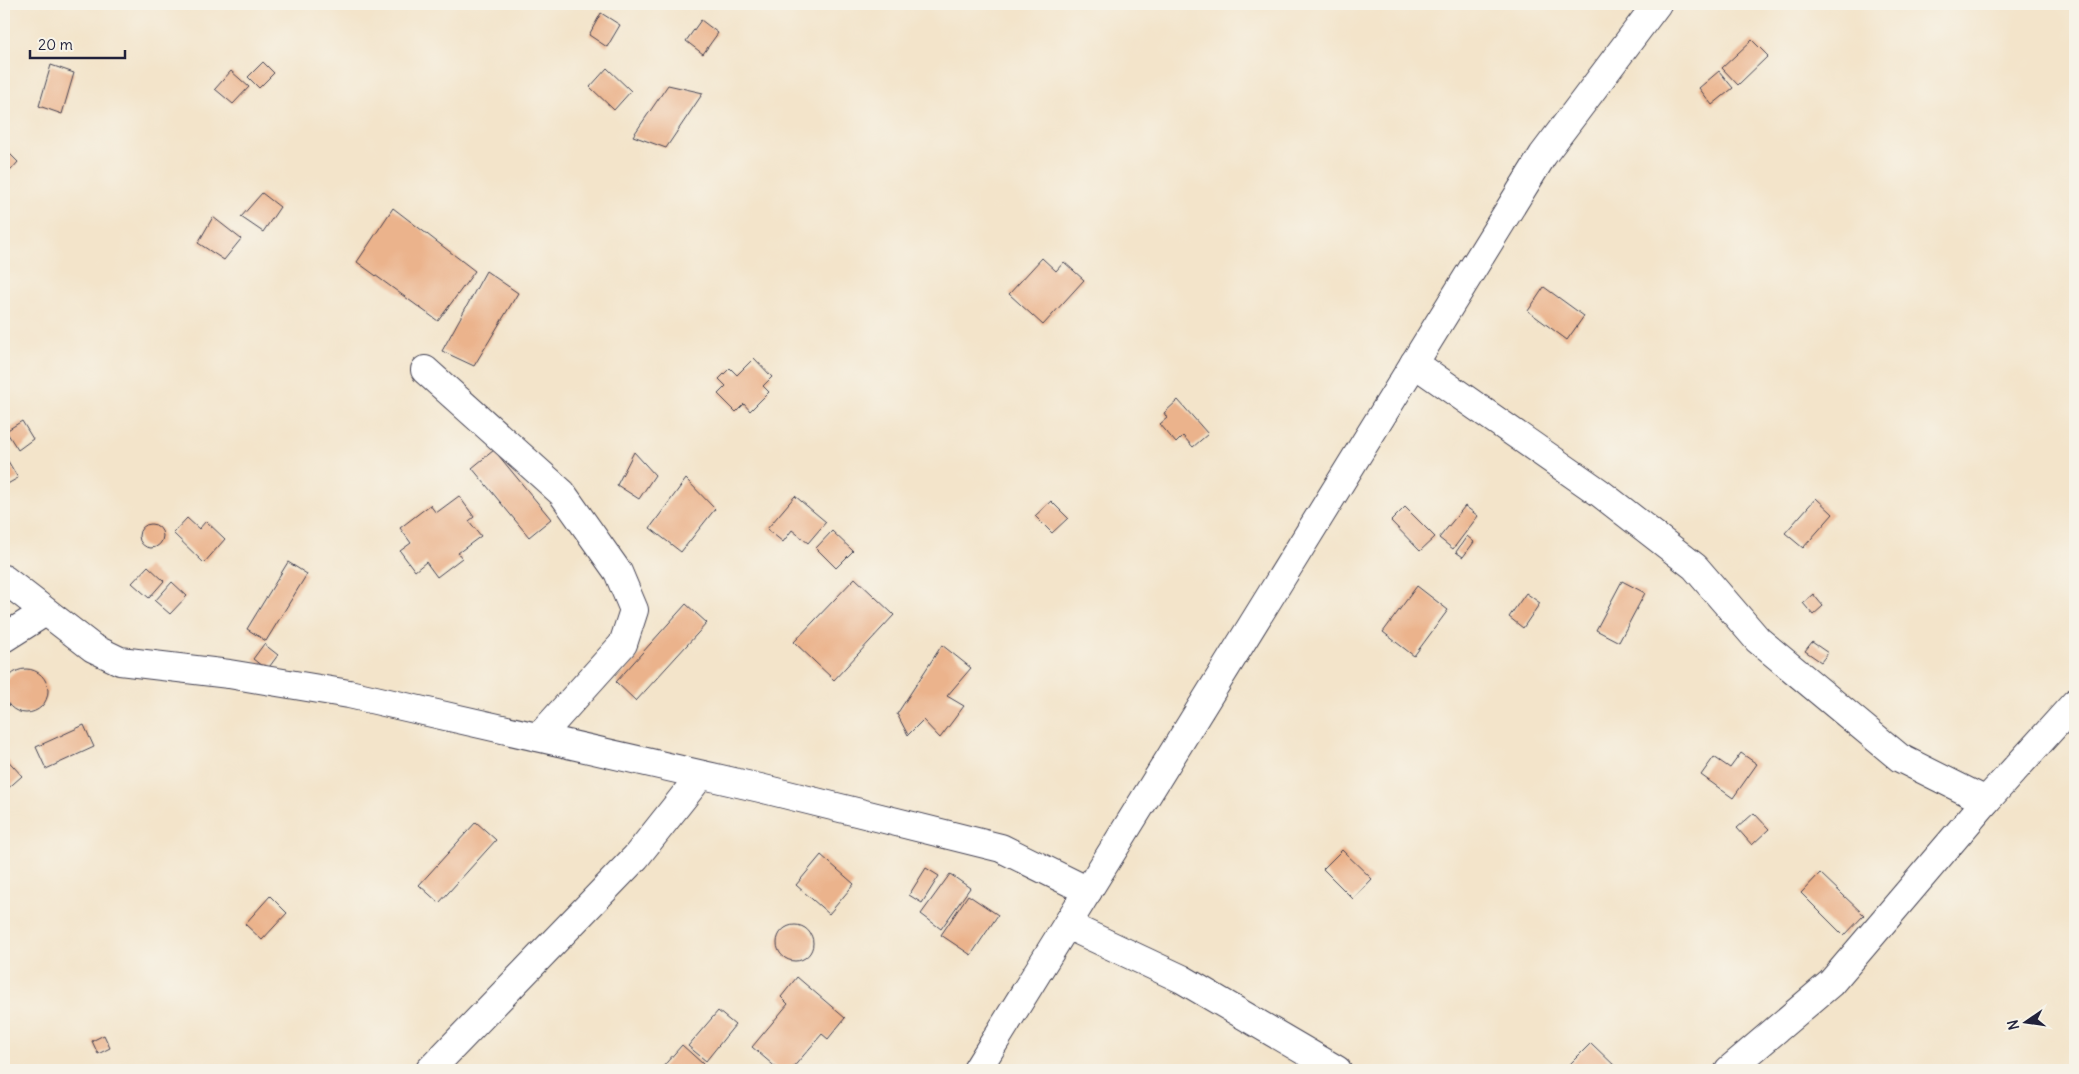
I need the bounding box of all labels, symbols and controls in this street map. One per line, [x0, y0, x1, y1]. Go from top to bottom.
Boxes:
scale bar [30, 28, 125, 60]
text: 20 m [38, 35, 73, 54]
north arrow [2002, 996, 2052, 1046]
text: N [2003, 1018, 2023, 1032]

